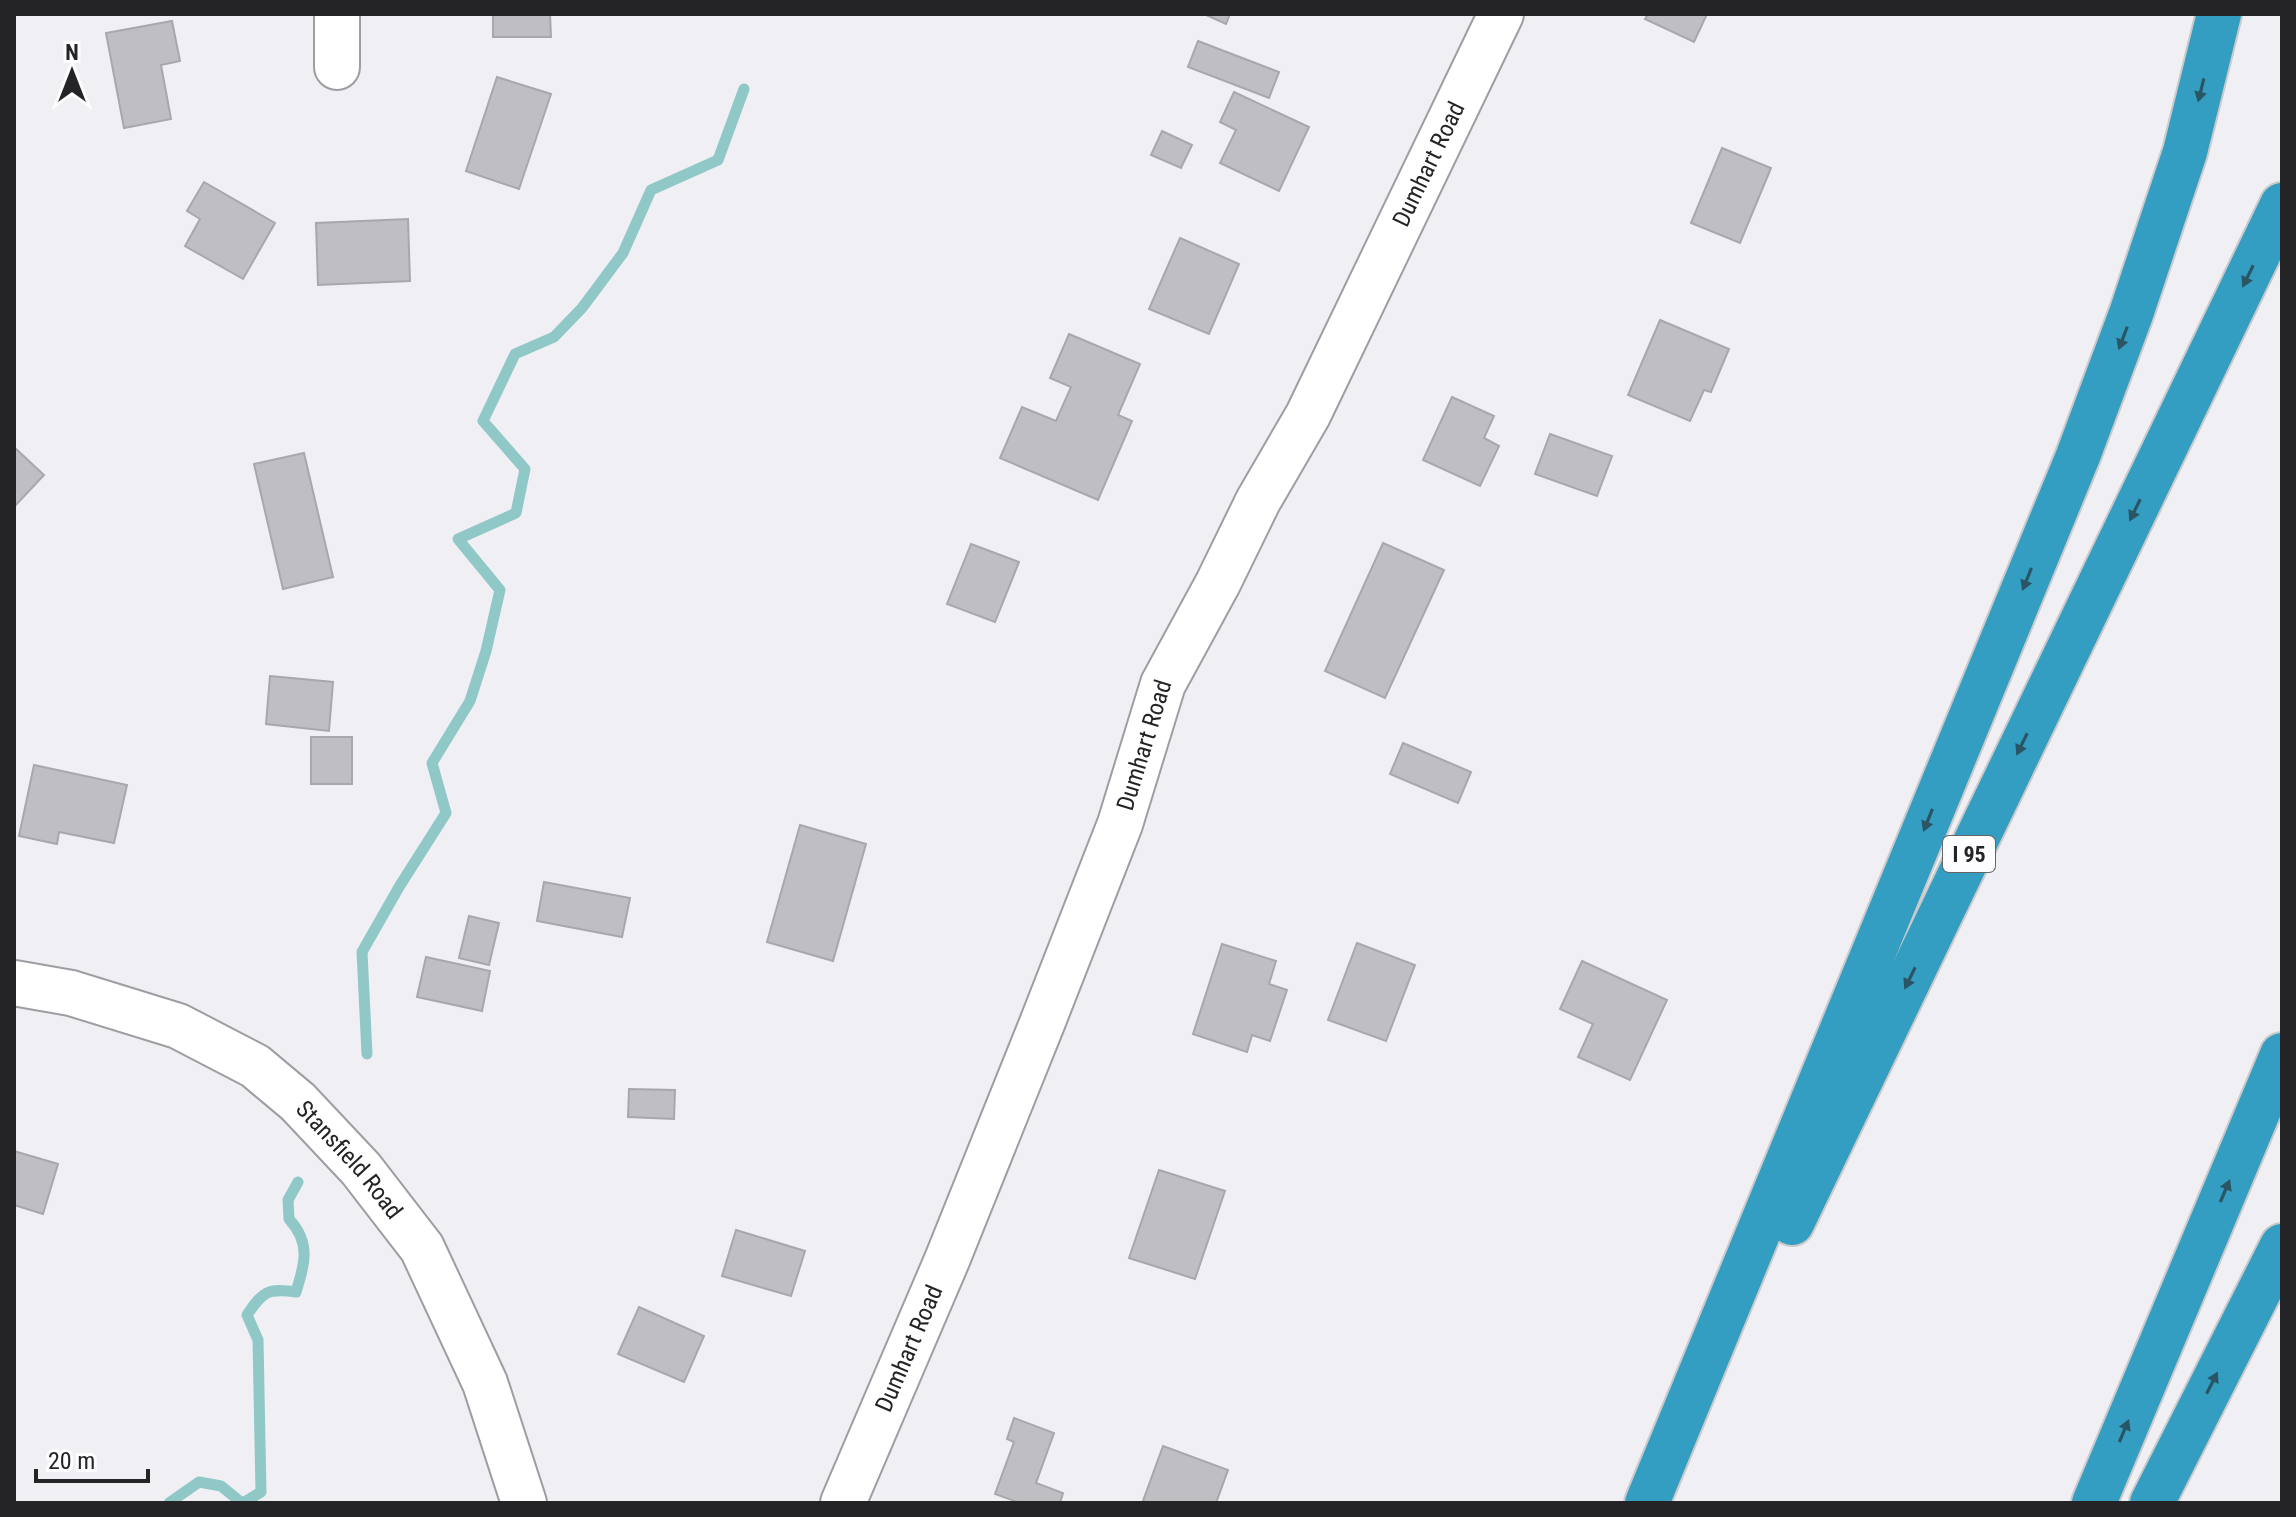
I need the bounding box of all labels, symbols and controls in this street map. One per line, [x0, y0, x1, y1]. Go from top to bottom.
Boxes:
north arrow [32, 32, 112, 112]
text: N [65, 40, 79, 65]
one-way arrow [2194, 77, 2206, 102]
street label: Dumhart Road [1387, 97, 1471, 231]
one-way arrow [2241, 264, 2255, 287]
one-way arrow [2116, 326, 2129, 350]
one-way arrow [2128, 498, 2142, 522]
one-way arrow [2021, 567, 2034, 591]
street label: Dumhart Road [1111, 676, 1177, 814]
one-way arrow [2016, 733, 2029, 756]
one-way arrow [1922, 808, 1935, 832]
road number: I 95 [1943, 836, 1995, 872]
one-way arrow [1903, 967, 1917, 990]
street label: Stansfield Road [290, 1095, 408, 1224]
one-way arrow [2218, 1179, 2231, 1203]
street label: Dumhart Road [870, 1281, 949, 1416]
one-way arrow [2206, 1372, 2219, 1395]
one-way arrow [2118, 1419, 2131, 1443]
scale bar [36, 1433, 148, 1483]
text: 20 m [48, 1447, 95, 1475]

